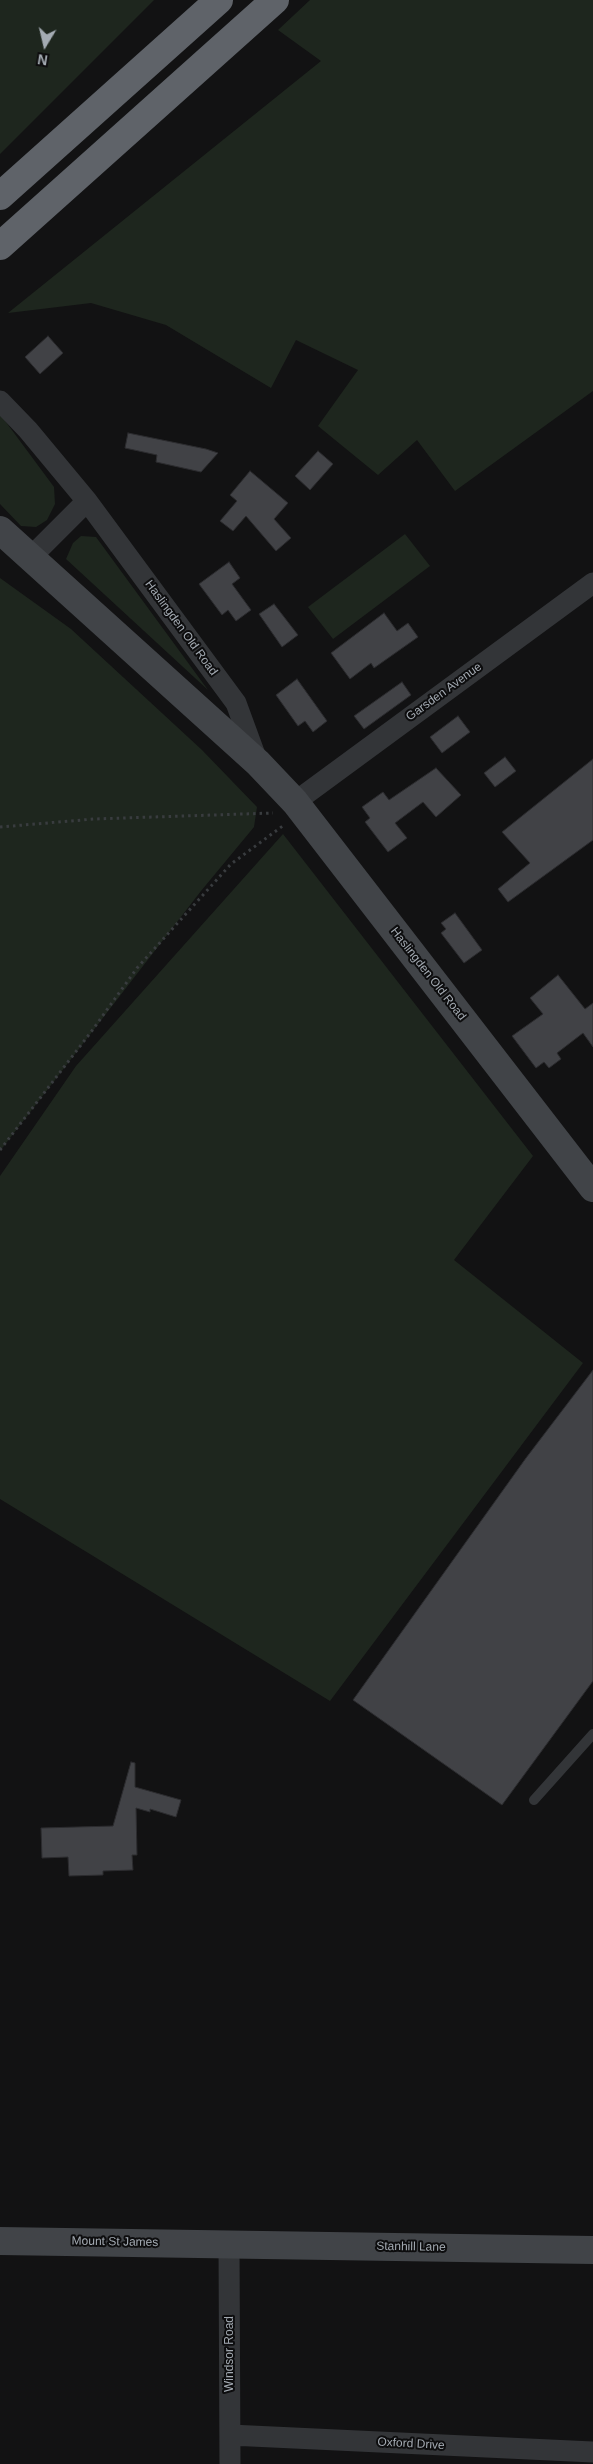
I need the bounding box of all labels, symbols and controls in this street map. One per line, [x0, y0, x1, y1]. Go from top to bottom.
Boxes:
north arrow [20, 20, 70, 70]
text: N [36, 51, 49, 69]
street label: Haslingden Old Road [142, 578, 220, 678]
street label: Garsden Avenue [403, 660, 485, 724]
street label: Haslingden Old Road [387, 925, 469, 1023]
street label: Mount St James [72, 2234, 158, 2250]
street label: Stanhill Lane [376, 2239, 446, 2255]
street label: Windsor Road [223, 2316, 237, 2392]
street label: Oxford Drive [377, 2435, 445, 2453]

